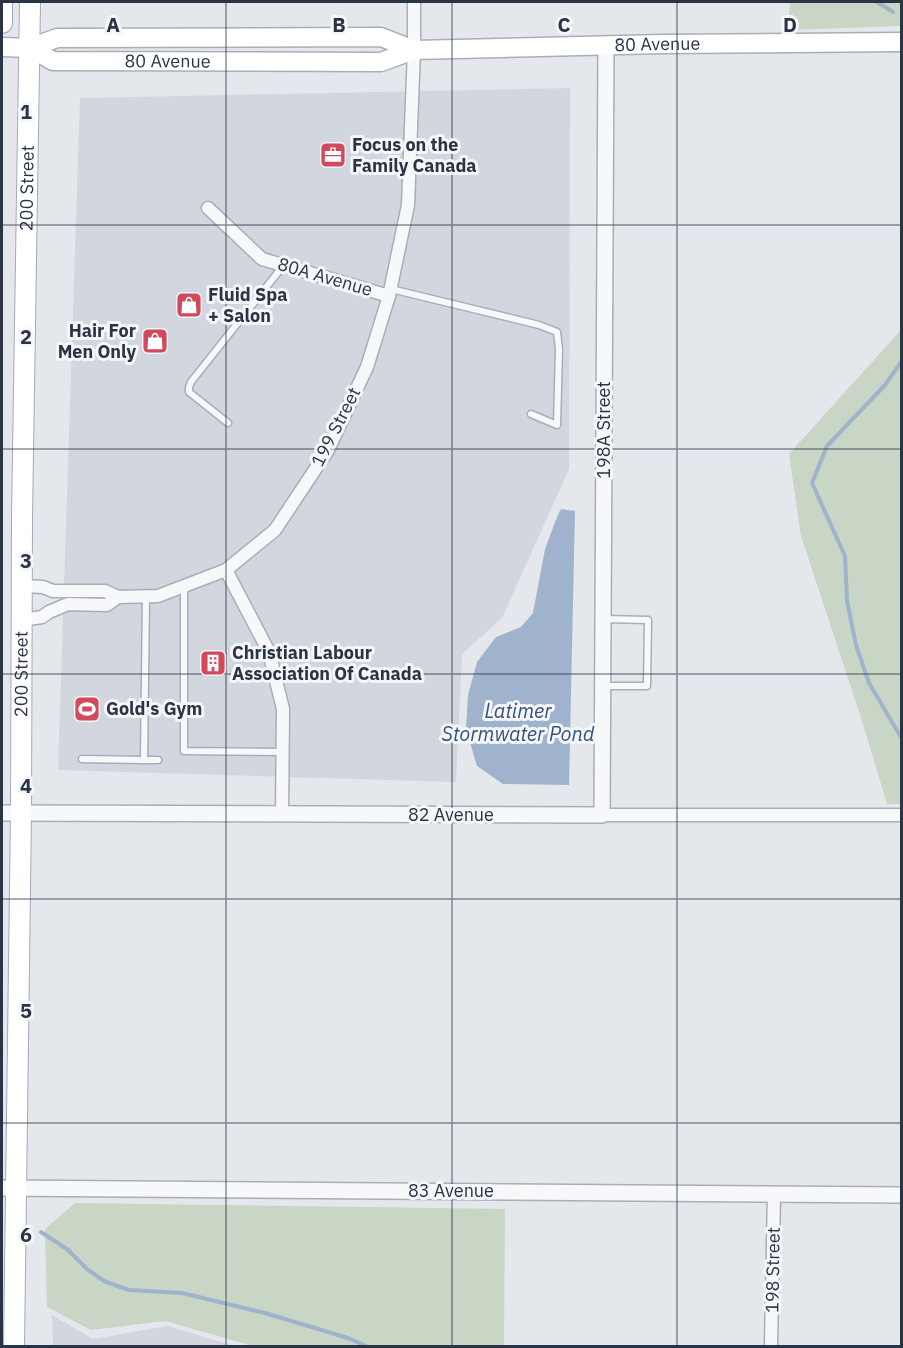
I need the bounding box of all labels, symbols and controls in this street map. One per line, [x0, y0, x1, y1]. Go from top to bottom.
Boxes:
text: A [106, 11, 120, 38]
text: B [332, 11, 346, 38]
text: C [557, 11, 571, 38]
text: D [783, 11, 797, 38]
street label: 80 Avenue [614, 32, 701, 56]
street label: 80 Avenue [125, 49, 211, 72]
text: 1 [20, 98, 32, 125]
place label: Focus on the Family Canada [352, 133, 477, 177]
office icon: Focus on the Family Canada [318, 140, 348, 170]
street label: 200 Street [14, 145, 39, 231]
street label: 80A Avenue [275, 252, 375, 301]
place label: Fluid Spa + Salon [208, 283, 287, 327]
shop icon: Fluid Spa + Salon [174, 290, 204, 320]
place label: Hair For Men Only [58, 319, 136, 363]
text: 2 [20, 323, 32, 350]
shop icon: Hair For Men Only [140, 326, 170, 356]
street label: 198A Street [592, 381, 615, 479]
street label: 199 Street [306, 383, 365, 470]
text: 3 [20, 547, 32, 574]
street label: 200 Street [9, 631, 33, 717]
place label: Christian Labour Association Of Canada [232, 641, 422, 685]
building icon: Christian Labour Association Of Canada [198, 648, 228, 678]
sports icon: Gold's Gym [72, 694, 102, 724]
place label: Gold's Gym [106, 697, 202, 720]
water label: Latimer Stormwater Pond [441, 697, 595, 747]
text: 4 [20, 772, 32, 799]
street label: 82 Avenue [408, 803, 494, 826]
text: 5 [20, 997, 32, 1024]
street label: 83 Avenue [408, 1179, 494, 1202]
text: 6 [20, 1221, 32, 1248]
street label: 198 Street [760, 1227, 785, 1313]

